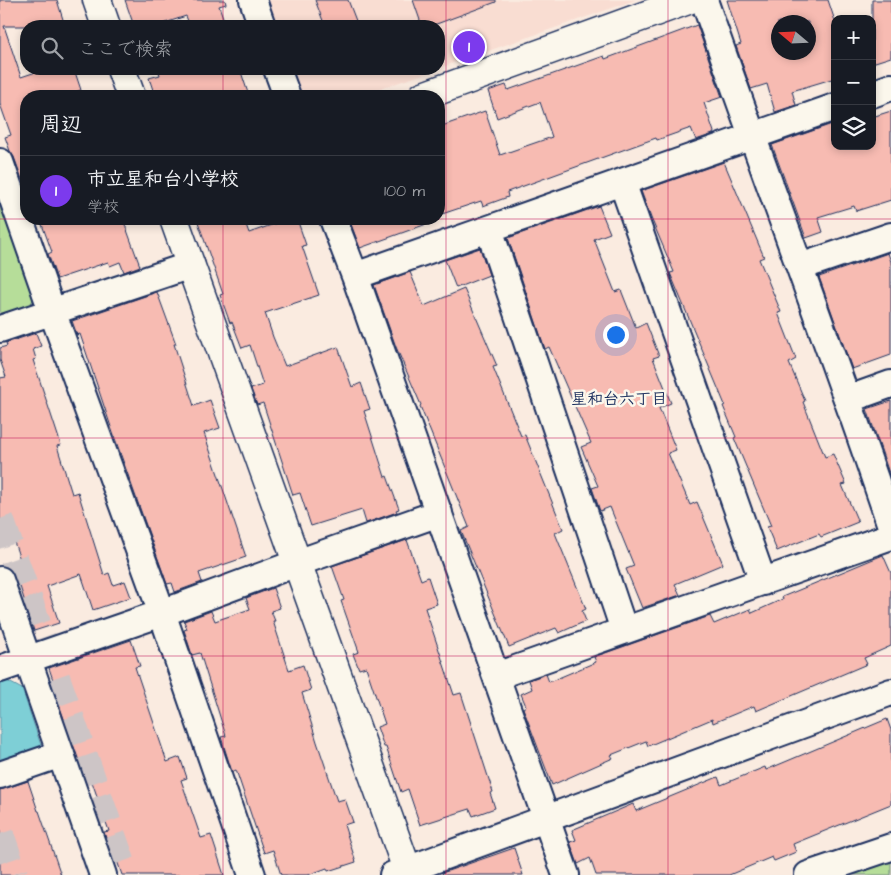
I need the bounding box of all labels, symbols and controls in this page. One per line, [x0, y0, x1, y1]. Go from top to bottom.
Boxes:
north arrow [771, 15, 816, 60]
map controls [831, 15, 876, 150]
button: + [831, 15, 876, 60]
search box [20, 20, 445, 75]
pin: 1 [453, 28, 485, 66]
icon: search [38, 34, 66, 62]
text: ここで検索 [78, 36, 173, 63]
button: − [831, 60, 876, 105]
button: layers [831, 105, 876, 150]
text: 周辺 [40, 110, 82, 139]
text: 市立星和台小学校 [87, 166, 239, 193]
text: 1 [55, 180, 57, 202]
text: 100 m [384, 180, 425, 202]
text: 学校 [87, 196, 119, 218]
your location [603, 322, 629, 348]
district label: 星和台六丁目 [571, 388, 667, 410]

